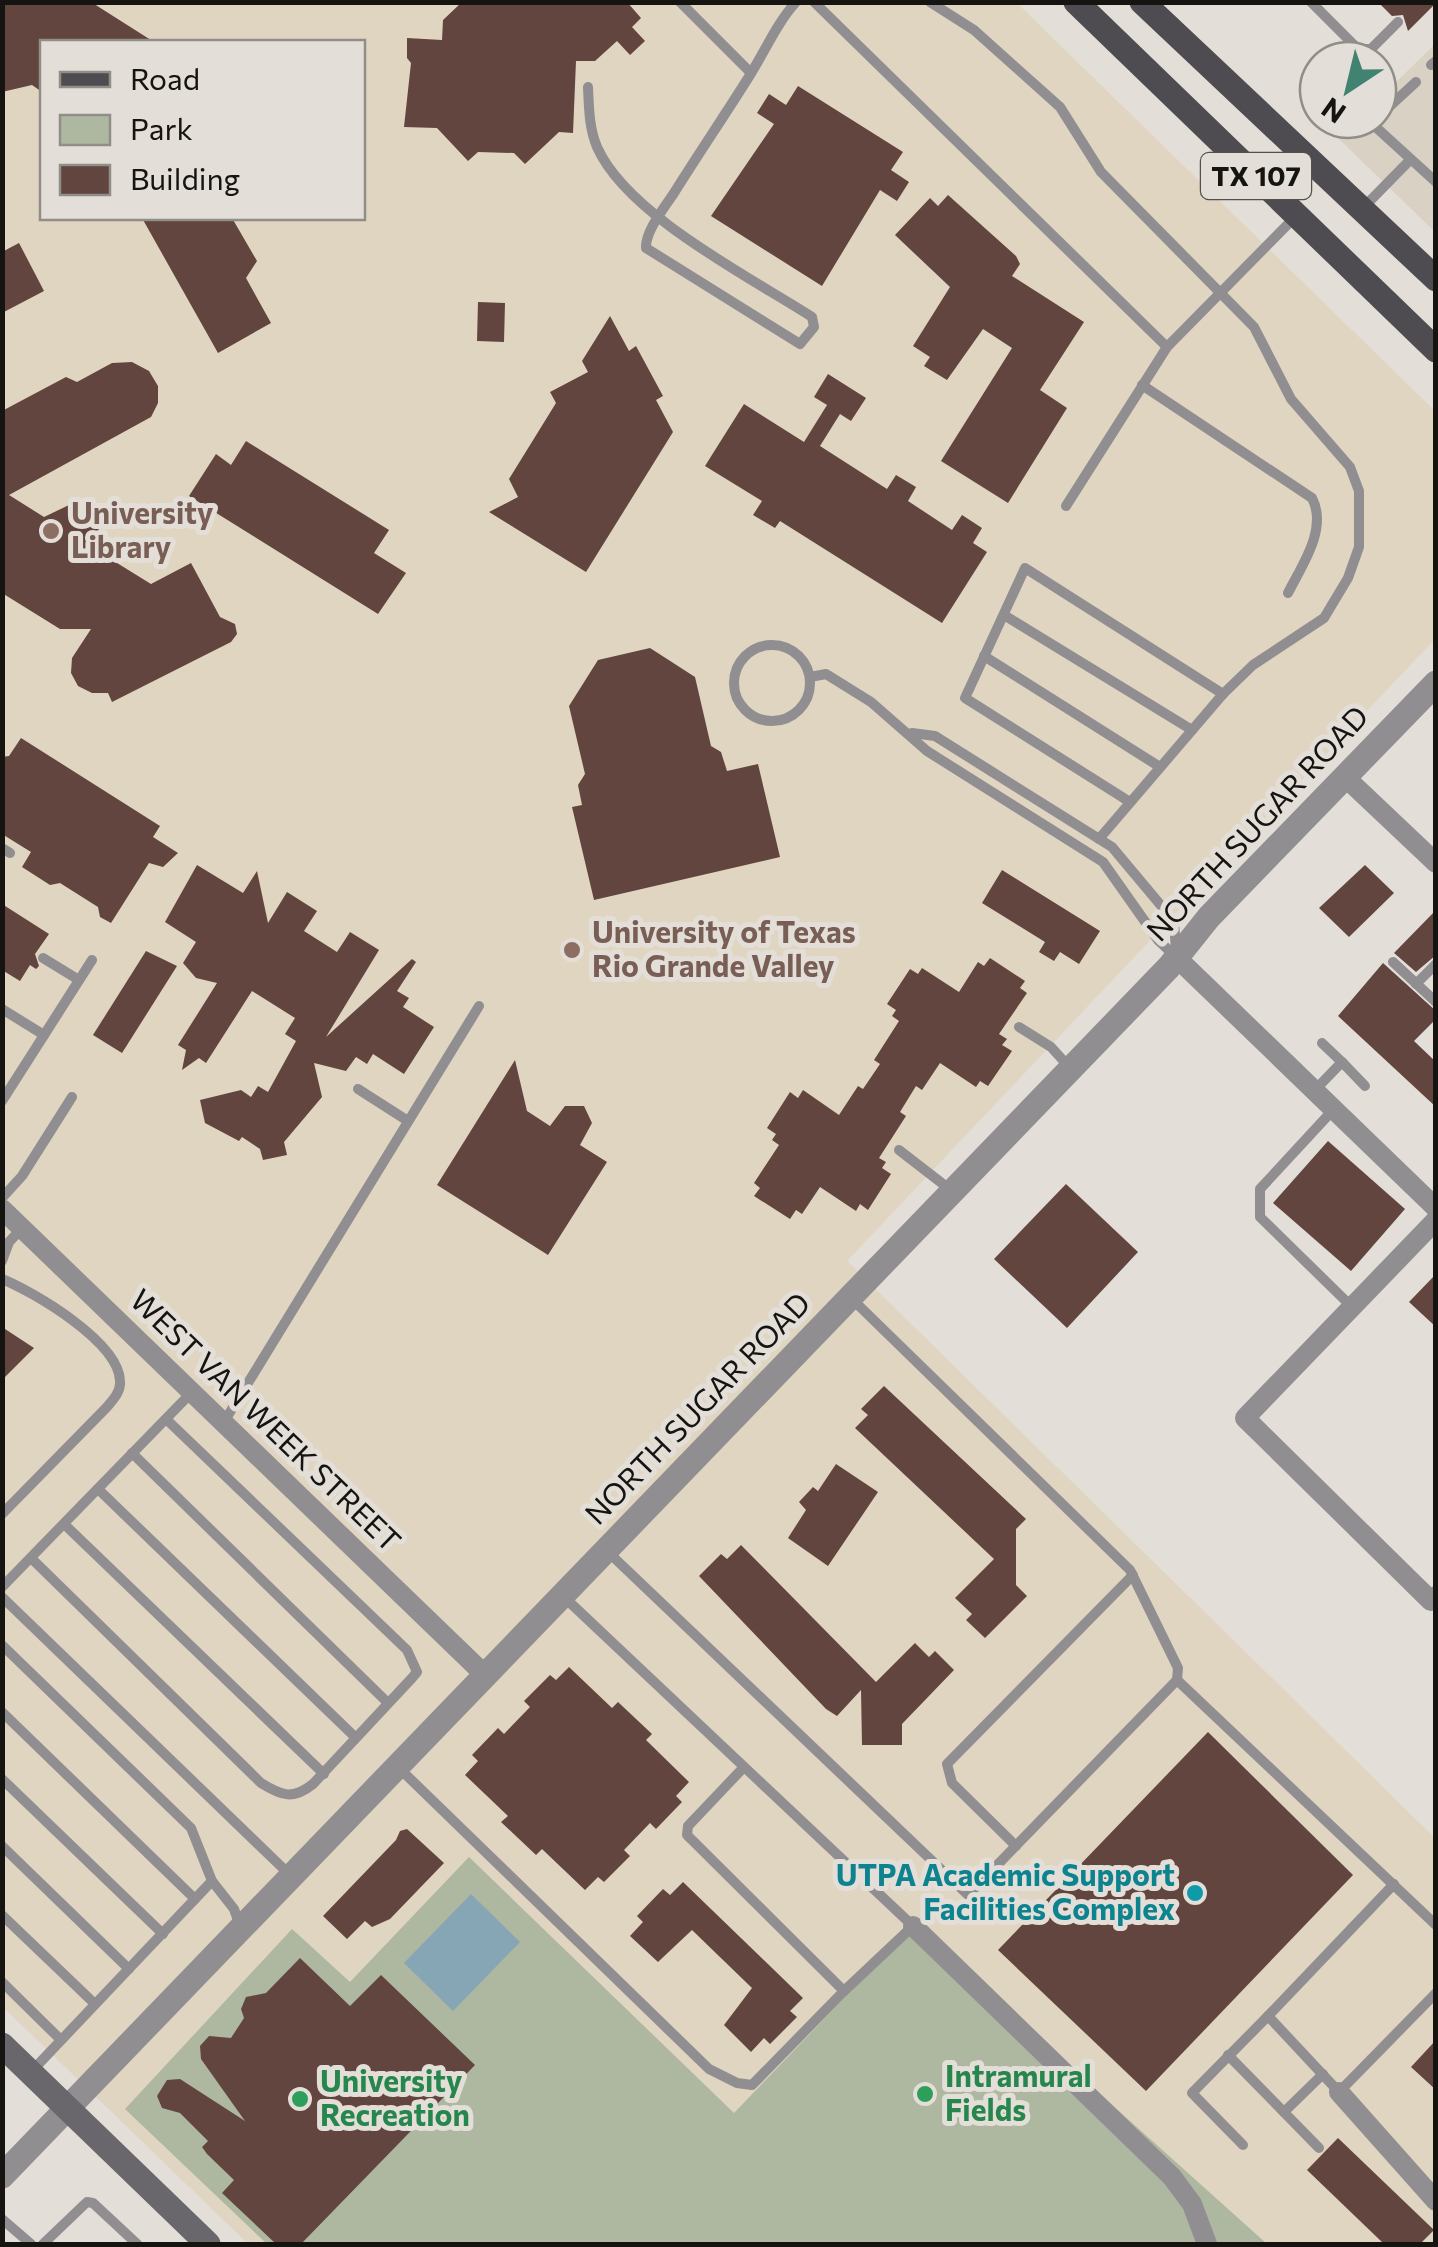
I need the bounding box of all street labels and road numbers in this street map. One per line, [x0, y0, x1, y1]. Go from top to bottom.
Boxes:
road number: TX 107 [1201, 153, 1311, 199]
street label: NORTH SUGAR ROAD [1138, 697, 1375, 948]
street label: WEST VAN WEEK STREET [124, 1280, 410, 1558]
street label: NORTH SUGAR ROAD [576, 1284, 817, 1531]

